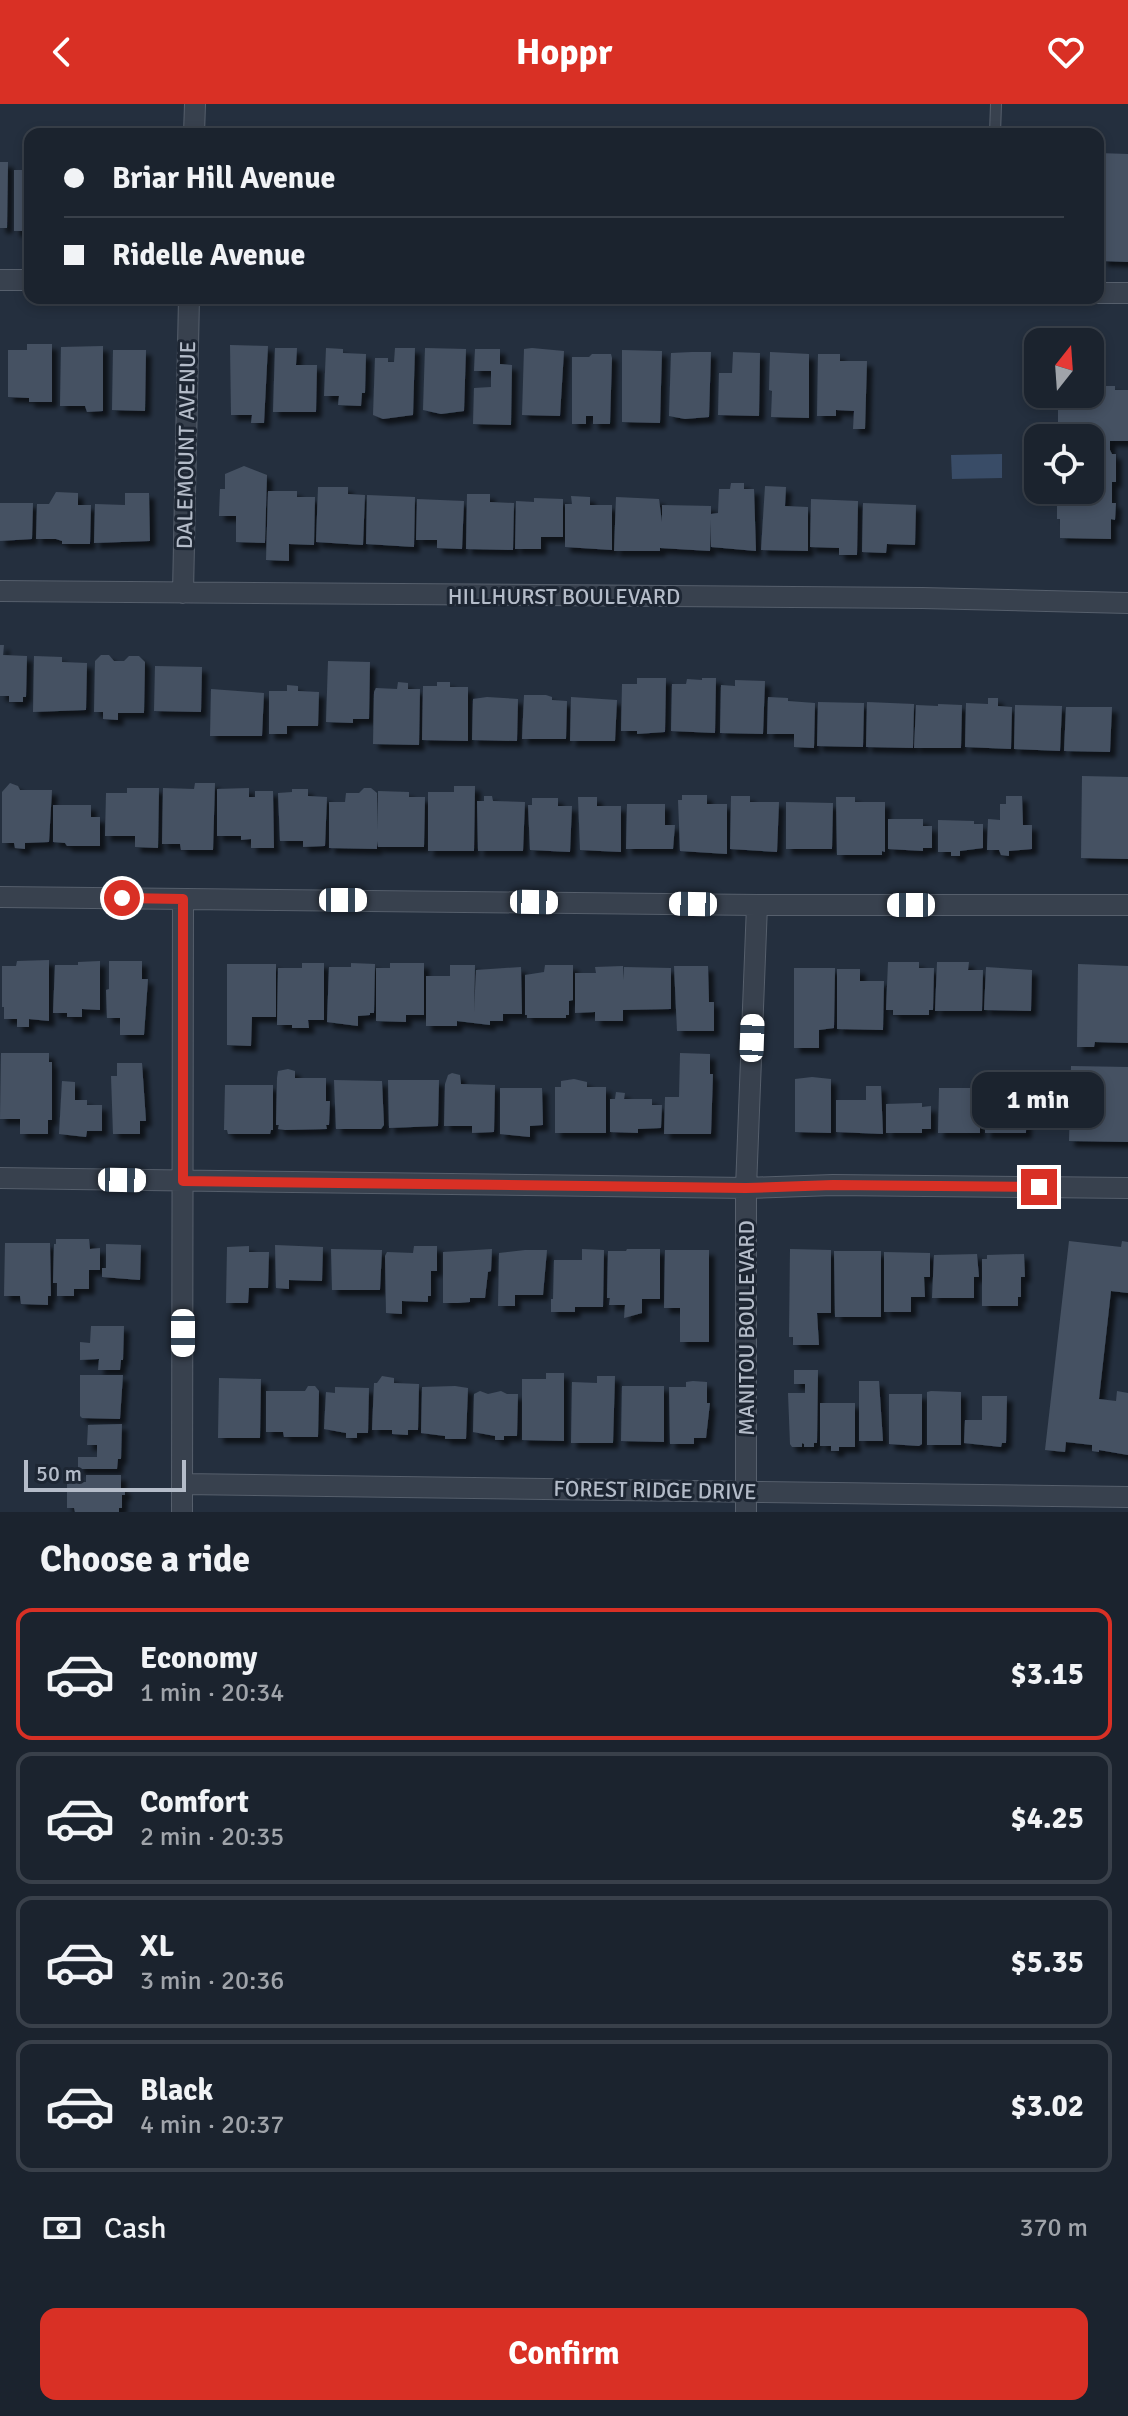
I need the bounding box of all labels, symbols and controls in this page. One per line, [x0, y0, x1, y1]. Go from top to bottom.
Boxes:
icon: back [40, 30, 84, 74]
text: Hoppr [516, 30, 612, 75]
icon: heart [1044, 30, 1088, 74]
text: Briar Hill Avenue [112, 160, 336, 197]
text: Ridelle Avenue [112, 237, 305, 274]
north arrow [1024, 328, 1104, 408]
map controls [1024, 328, 1104, 504]
street label: DALEMOUNT AVENUE [171, 341, 201, 549]
button: locate [1024, 424, 1104, 504]
street label: HILLHURST BOULEVARD [448, 583, 680, 610]
route start [104, 880, 140, 916]
car [319, 888, 367, 912]
car [510, 890, 558, 914]
car [669, 892, 717, 916]
car [887, 893, 935, 917]
car [739, 1014, 765, 1062]
callout: 1 min [973, 1071, 1105, 1127]
text: 1 min [1007, 1084, 1069, 1116]
car [98, 1168, 146, 1192]
route end [1021, 1169, 1057, 1205]
street label: MANITOU BOULEVARD [733, 1220, 760, 1436]
car [171, 1309, 195, 1357]
scale bar [24, 1456, 186, 1492]
text: 50 m [36, 1460, 82, 1487]
street label: FOREST RIDGE DRIVE [553, 1475, 757, 1505]
text: Choose a ride [40, 1537, 250, 1582]
icon: car [44, 1638, 116, 1710]
text: Economy [140, 1640, 257, 1677]
text: $3.15 [1011, 1656, 1084, 1693]
text: 1 min · 20:34 [140, 1677, 284, 1709]
icon: car [44, 1782, 116, 1854]
text: Comfort [140, 1784, 249, 1821]
text: $4.25 [1011, 1800, 1084, 1837]
text: 2 min · 20:35 [140, 1821, 284, 1853]
icon: car [44, 1926, 116, 1998]
text: XL [140, 1928, 174, 1965]
text: $5.35 [1011, 1944, 1084, 1981]
text: 3 min · 20:36 [140, 1965, 284, 1997]
icon: car [44, 2070, 116, 2142]
text: Black [140, 2072, 213, 2109]
text: $3.02 [1011, 2088, 1084, 2125]
text: 4 min · 20:37 [140, 2109, 284, 2141]
icon: cash [40, 2206, 84, 2250]
text: Cash [104, 2210, 167, 2247]
text: 370 m [1019, 2212, 1088, 2244]
button: Confirm [40, 2308, 1088, 2400]

